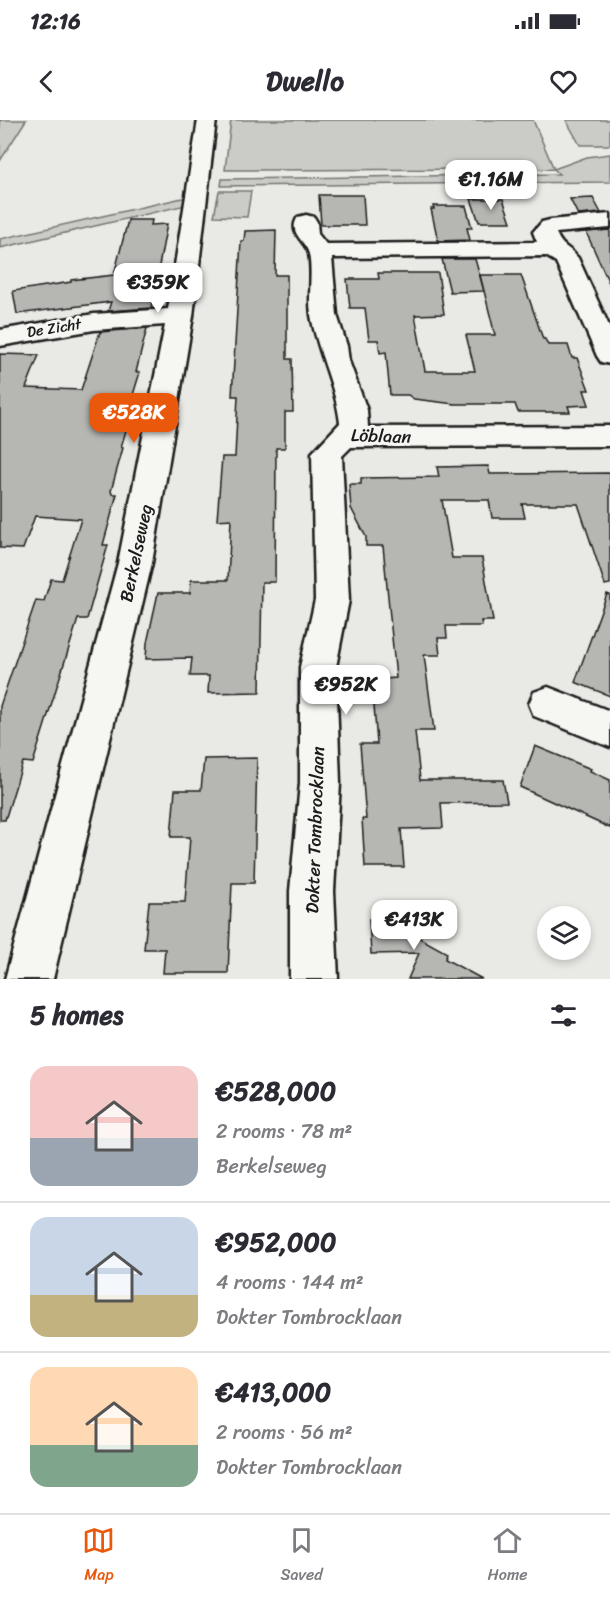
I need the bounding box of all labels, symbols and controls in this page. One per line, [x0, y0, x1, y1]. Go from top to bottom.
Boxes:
text: 12:16 [30, 2, 81, 41]
text: Dwello [266, 57, 344, 105]
icon: back [30, 65, 63, 98]
icon: heart [547, 65, 580, 98]
pin: €1.16M [442, 160, 540, 211]
text: €1.16M [459, 162, 523, 197]
pin: €359K [116, 263, 200, 314]
text: €359K [128, 265, 188, 300]
street label: De Zicht [25, 311, 84, 345]
pin: €528K [92, 393, 176, 444]
text: €528K [103, 395, 165, 430]
street label: Löblaan [350, 419, 412, 453]
street label: Berkelseweg [110, 501, 162, 605]
pin: €952K [304, 665, 388, 716]
text: €952K [315, 667, 377, 702]
street label: Dokter Tombrocklaan [296, 746, 334, 914]
pin: €413K [372, 900, 456, 951]
text: €413K [385, 902, 443, 937]
map controls [537, 906, 591, 960]
button: layers [537, 906, 591, 960]
text: 5 homes [30, 992, 123, 1038]
icon: filters [547, 999, 580, 1032]
text: €528,000 [216, 1068, 336, 1114]
icon: home [78, 1090, 150, 1162]
text: 2 rooms · 78 m² [216, 1114, 352, 1149]
text: Berkelseweg [216, 1149, 327, 1184]
text: €952,000 [216, 1219, 336, 1265]
icon: home [78, 1241, 150, 1313]
text: 4 rooms · 144 m² [216, 1265, 364, 1300]
text: Dokter Tombrocklaan [216, 1300, 402, 1335]
text: €413,000 [216, 1369, 331, 1415]
icon: home [78, 1391, 150, 1463]
text: 2 rooms · 56 m² [216, 1415, 353, 1450]
text: Dokter Tombrocklaan [216, 1450, 402, 1485]
tab: Map [82, 1524, 115, 1589]
tab: Saved [280, 1524, 323, 1589]
tab: Home [488, 1524, 528, 1589]

